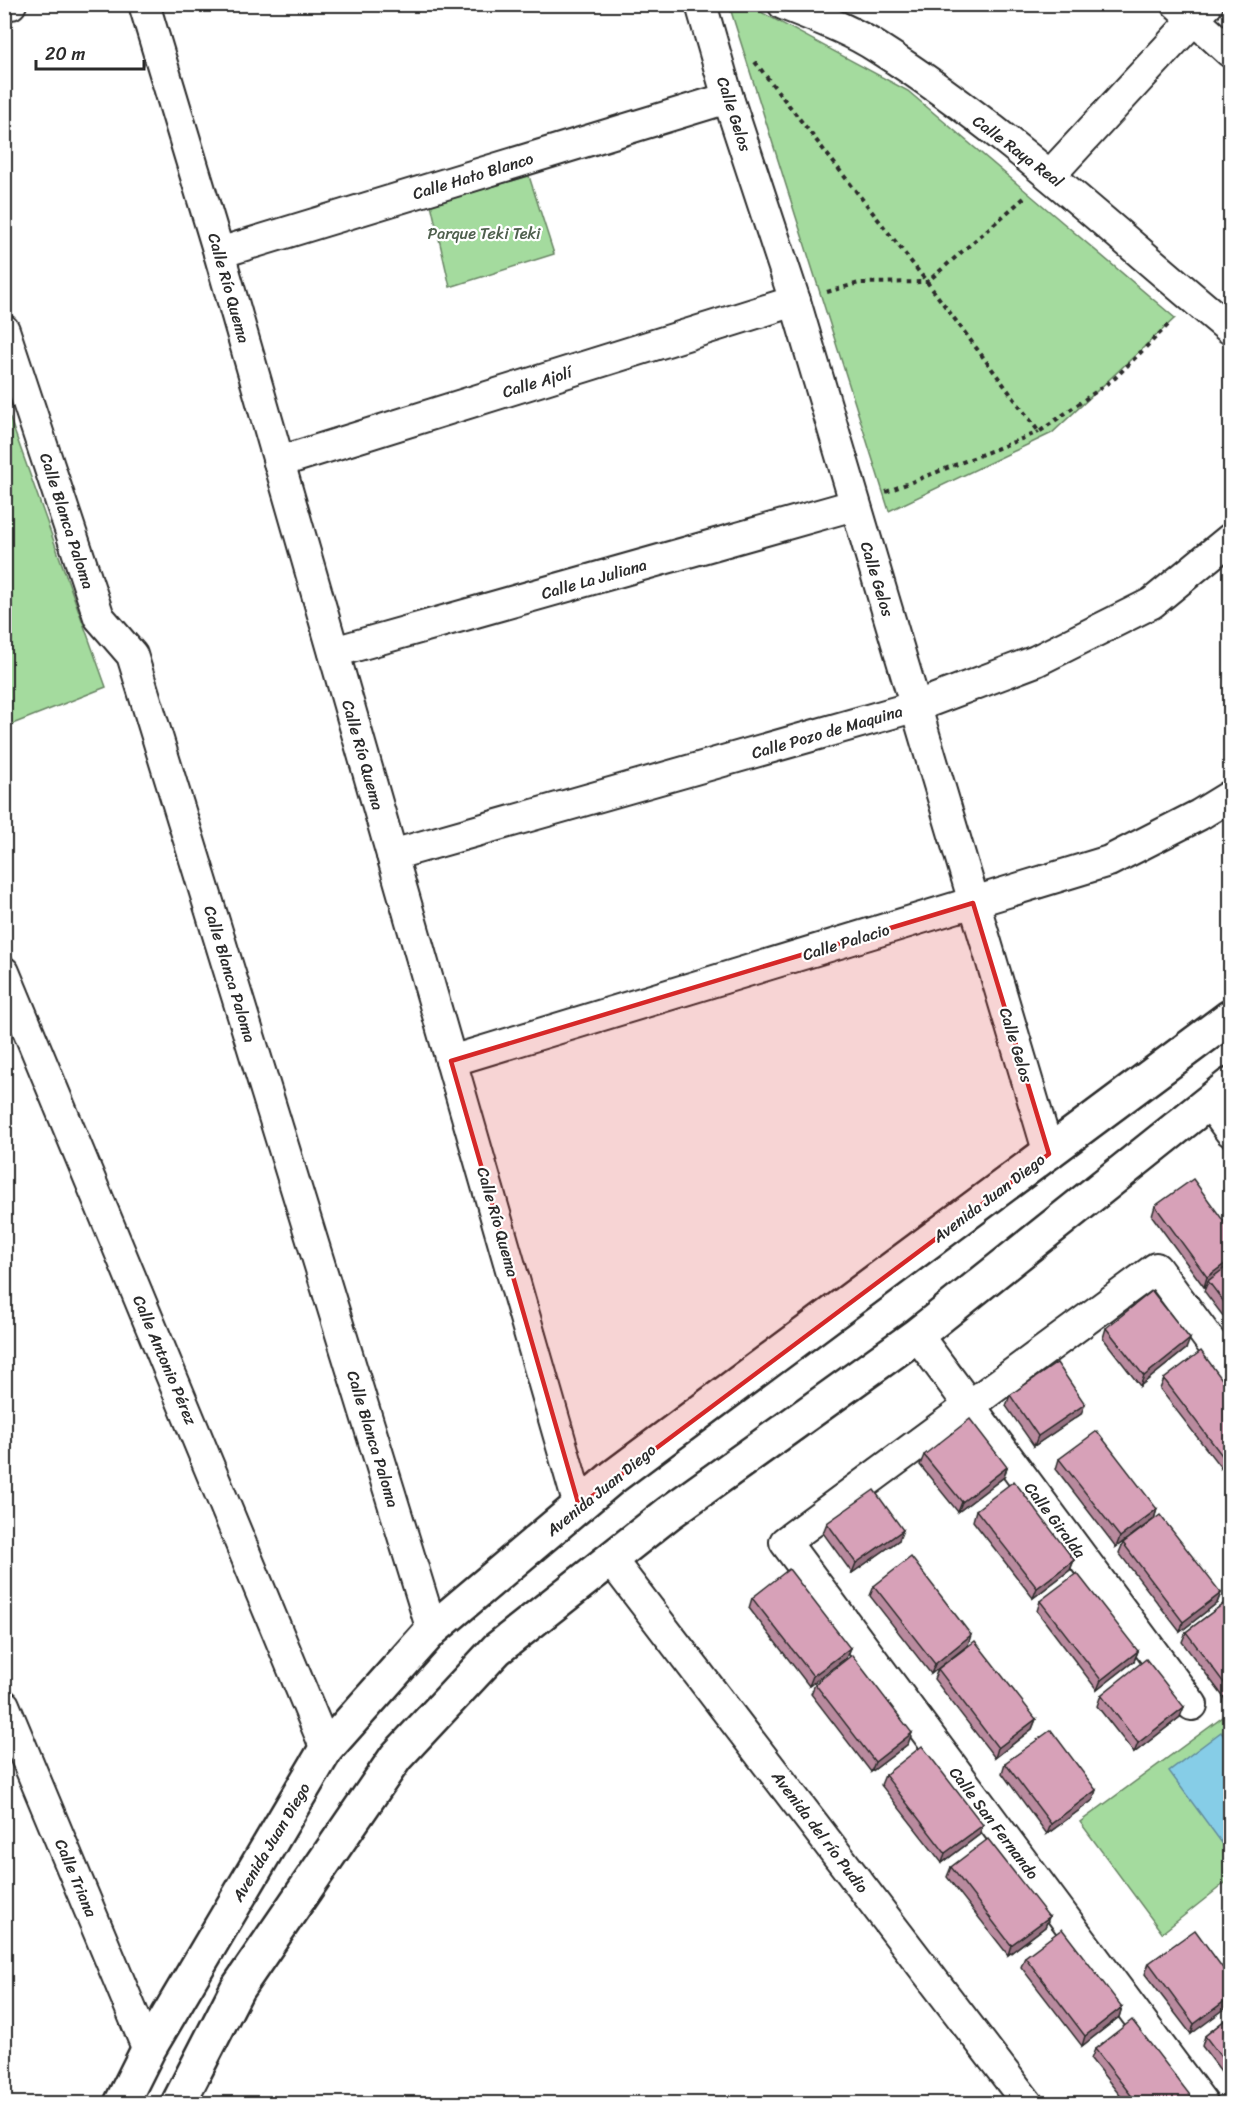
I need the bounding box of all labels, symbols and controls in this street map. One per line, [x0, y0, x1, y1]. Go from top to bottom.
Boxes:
scale bar [36, 33, 144, 71]
text: 20 m [45, 38, 85, 70]
street label: Calle Gelos [708, 73, 760, 156]
street label: Calle Raya Real [966, 107, 1070, 195]
street label: Calle Hato Blanco [409, 144, 537, 208]
park label: Parque Teki Teki [428, 219, 541, 248]
street label: Calle Río Quema [199, 230, 259, 346]
street label: Calle Ajolí [499, 357, 578, 406]
street label: Calle Blanca Paloma [31, 449, 103, 593]
street label: Calle Gelos [852, 538, 902, 621]
street label: Calle La Juliana [538, 550, 650, 608]
street label: Calle Río Quema [333, 697, 393, 813]
street label: Calle Pozo de Maquina [748, 697, 906, 767]
street label: Calle Blanca Paloma [195, 902, 265, 1046]
street label: Calle Palacio [799, 915, 893, 969]
street label: Calle Gelos [991, 1004, 1041, 1087]
street label: Avenida Juan Diego [926, 1146, 1052, 1251]
street label: Calle Río Quema [468, 1164, 528, 1280]
street label: Calle Antonio Pérez [125, 1290, 206, 1430]
street label: Calle Blanca Paloma [338, 1367, 408, 1511]
street label: Avenida Juan Diego [539, 1436, 663, 1544]
street label: Calle Giralda [1016, 1476, 1094, 1565]
street label: Calle San Fernando [942, 1760, 1046, 1886]
street label: Avenida del río Pudio [763, 1763, 876, 1900]
street label: Avenida Juan Diego [223, 1777, 318, 1908]
street label: Calle Triana [46, 1834, 106, 1923]

